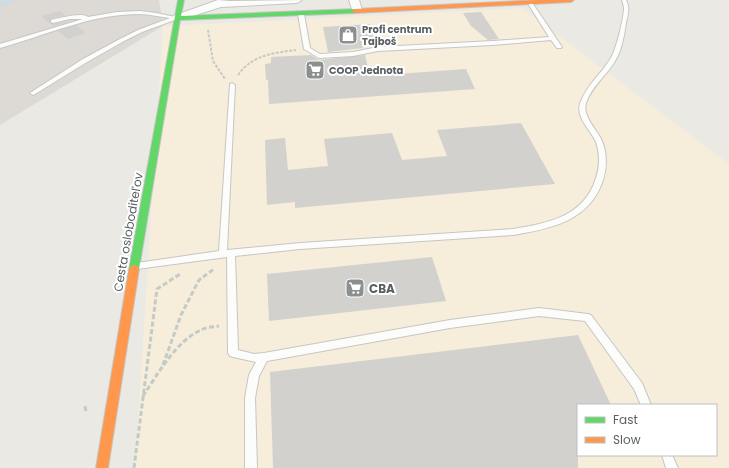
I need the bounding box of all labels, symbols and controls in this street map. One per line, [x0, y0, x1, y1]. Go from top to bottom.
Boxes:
place label: Profi centrum Tajboš [362, 22, 433, 49]
shop icon: Profi centrum Tajboš [337, 24, 359, 46]
supermarket icon: COOP Jednota [304, 59, 326, 81]
place label: COOP Jednota [329, 63, 404, 78]
street label: Cesta osloboditeľov [109, 171, 147, 293]
supermarket icon: CBA [344, 277, 366, 299]
place label: CBA [369, 280, 395, 297]
legend [577, 404, 717, 456]
text: Fast [613, 411, 638, 428]
text: Slow [613, 431, 641, 448]

